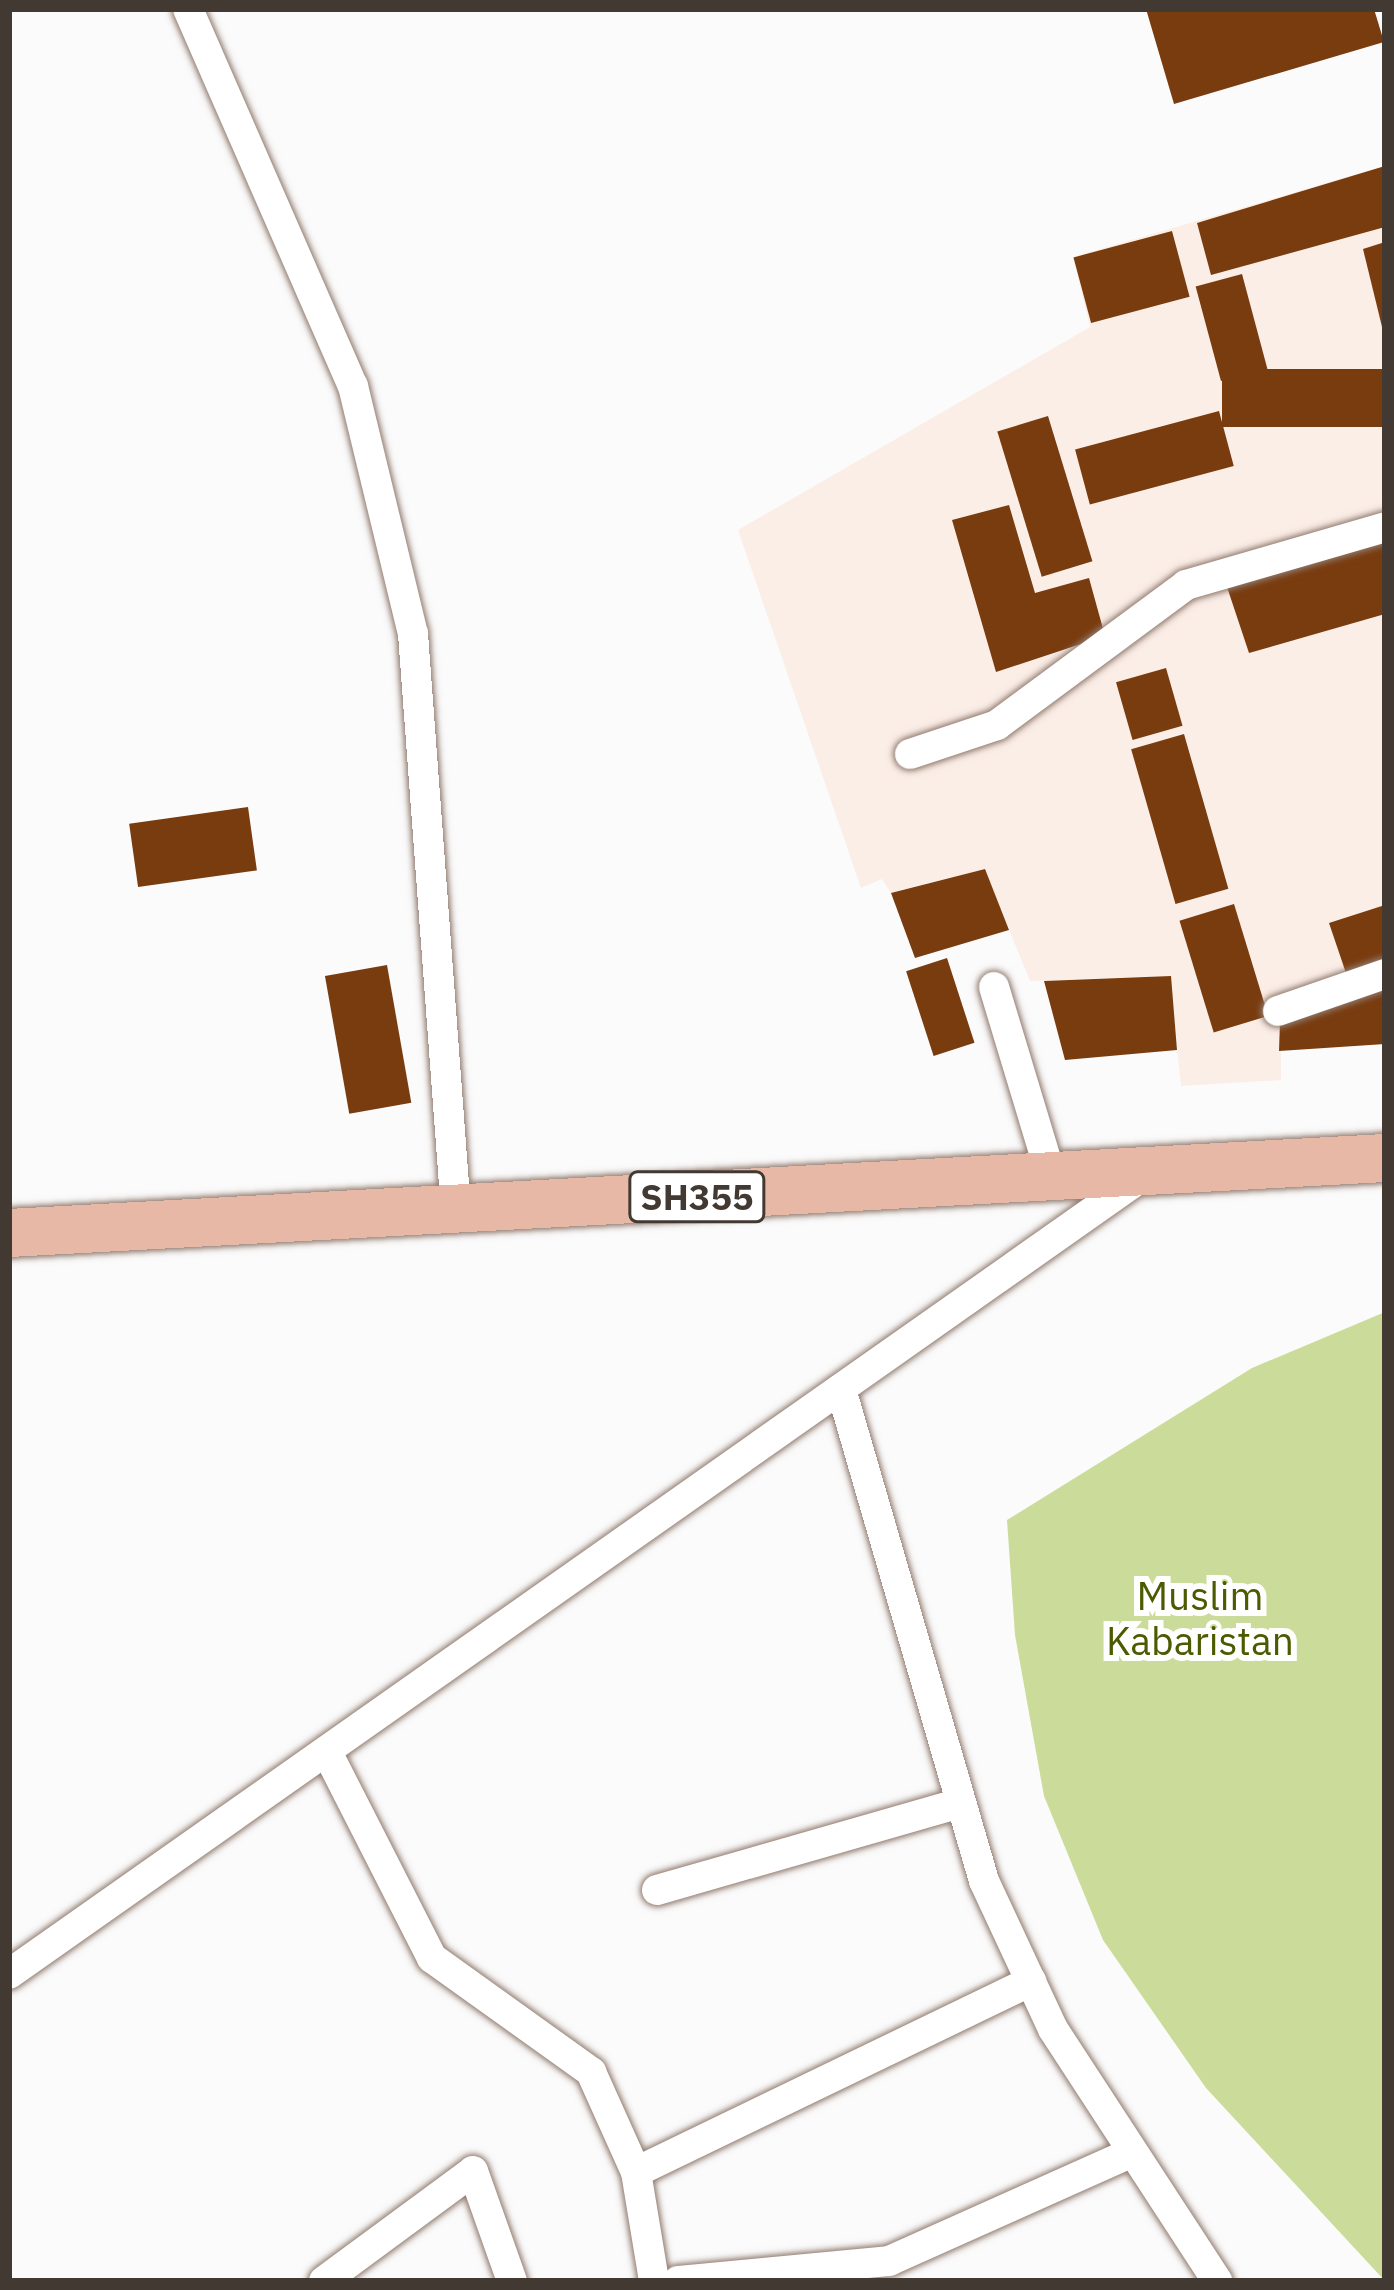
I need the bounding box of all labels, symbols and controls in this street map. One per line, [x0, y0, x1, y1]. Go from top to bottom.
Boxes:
road number: SH355 [628, 1167, 766, 1227]
park label: Muslim Kabaristan [1106, 1574, 1294, 1665]

